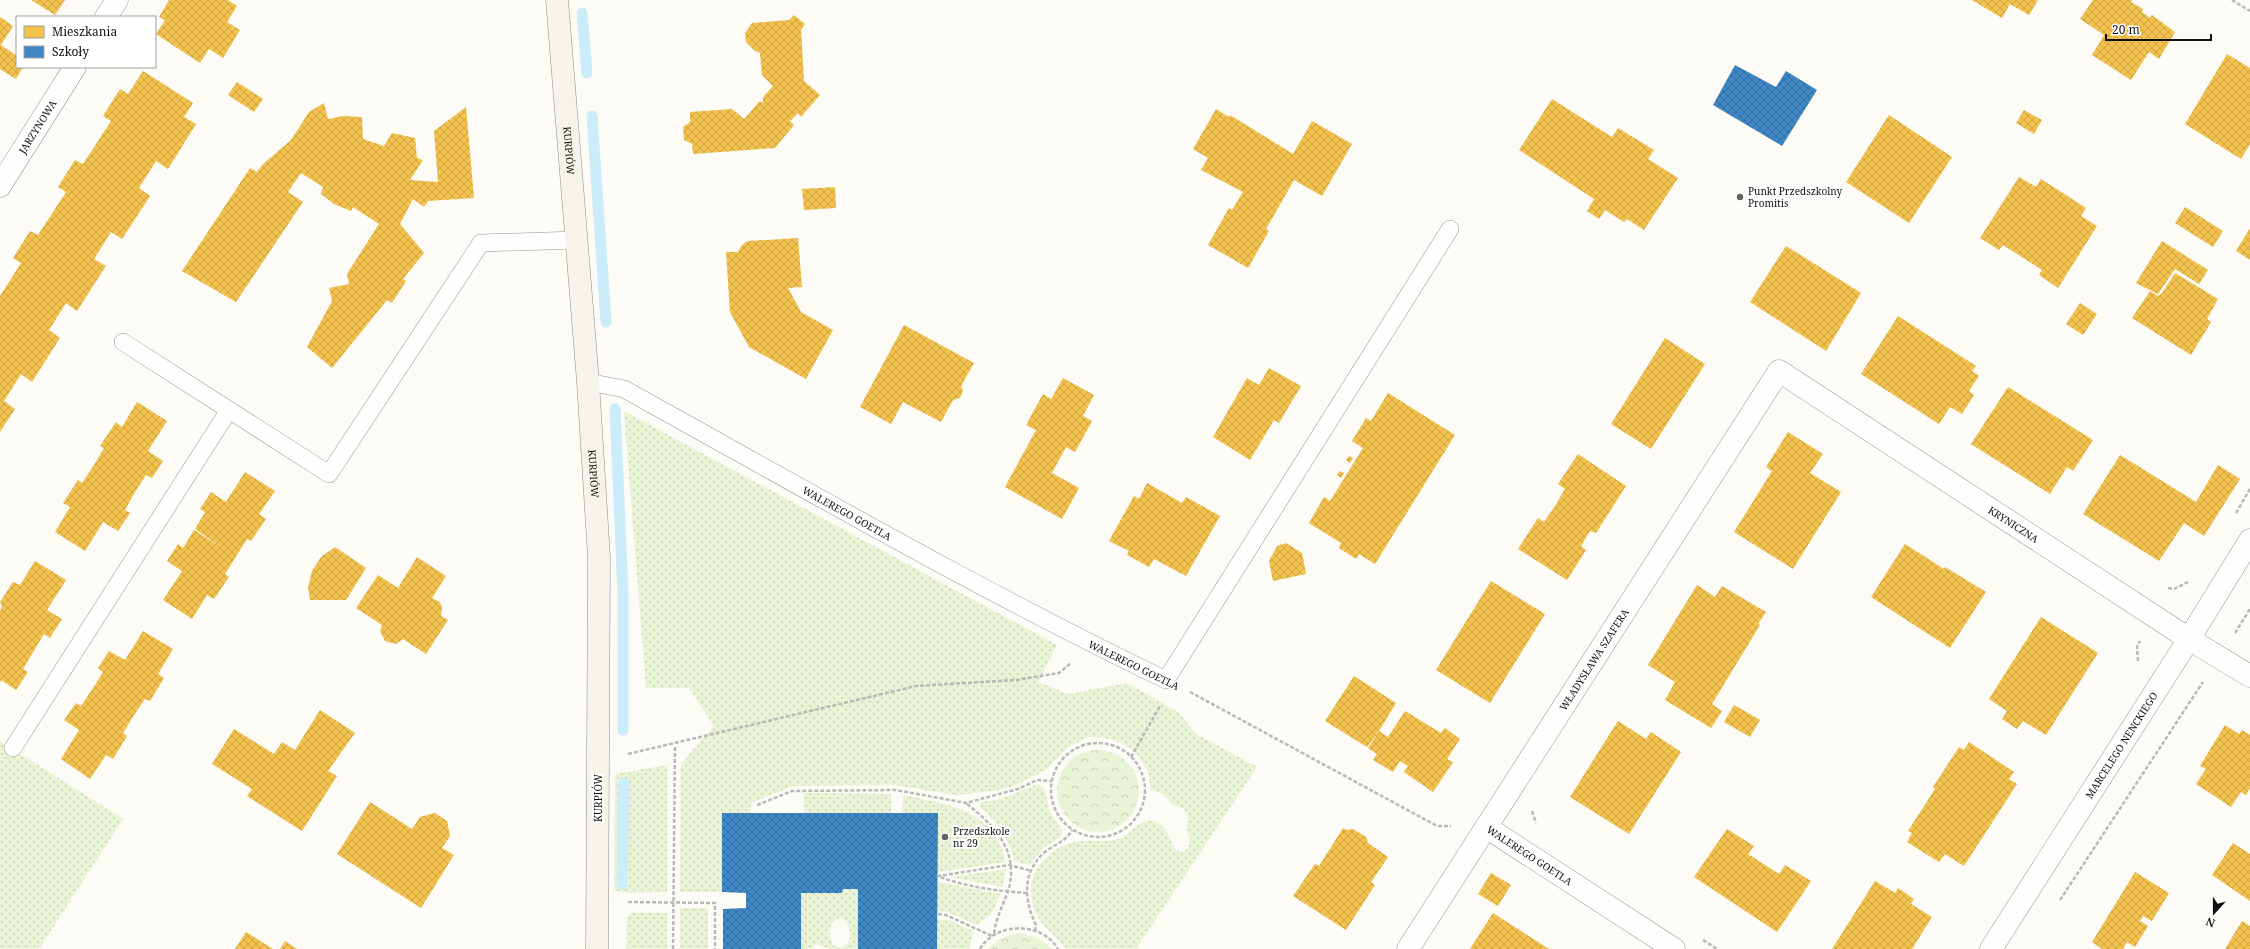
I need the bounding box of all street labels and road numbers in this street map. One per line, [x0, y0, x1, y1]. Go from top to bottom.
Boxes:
street label: JARZYNOWA [15, 96, 60, 157]
street label: KURPIÓW [560, 126, 578, 176]
street label: KURPIÓW [585, 449, 602, 499]
street label: WALEREGO GOETLA [800, 483, 895, 544]
street label: KRYNICZNA [1986, 503, 2042, 546]
street label: WŁADYSŁAWA SZAFERA [1556, 605, 1632, 713]
street label: WALEREGO GOETLA [1086, 637, 1183, 693]
street label: MARCELEGO NENCKIEGO [2082, 689, 2161, 801]
street label: KURPIÓW [591, 773, 605, 822]
street label: WALEREGO GOETLA [1484, 822, 1576, 889]

